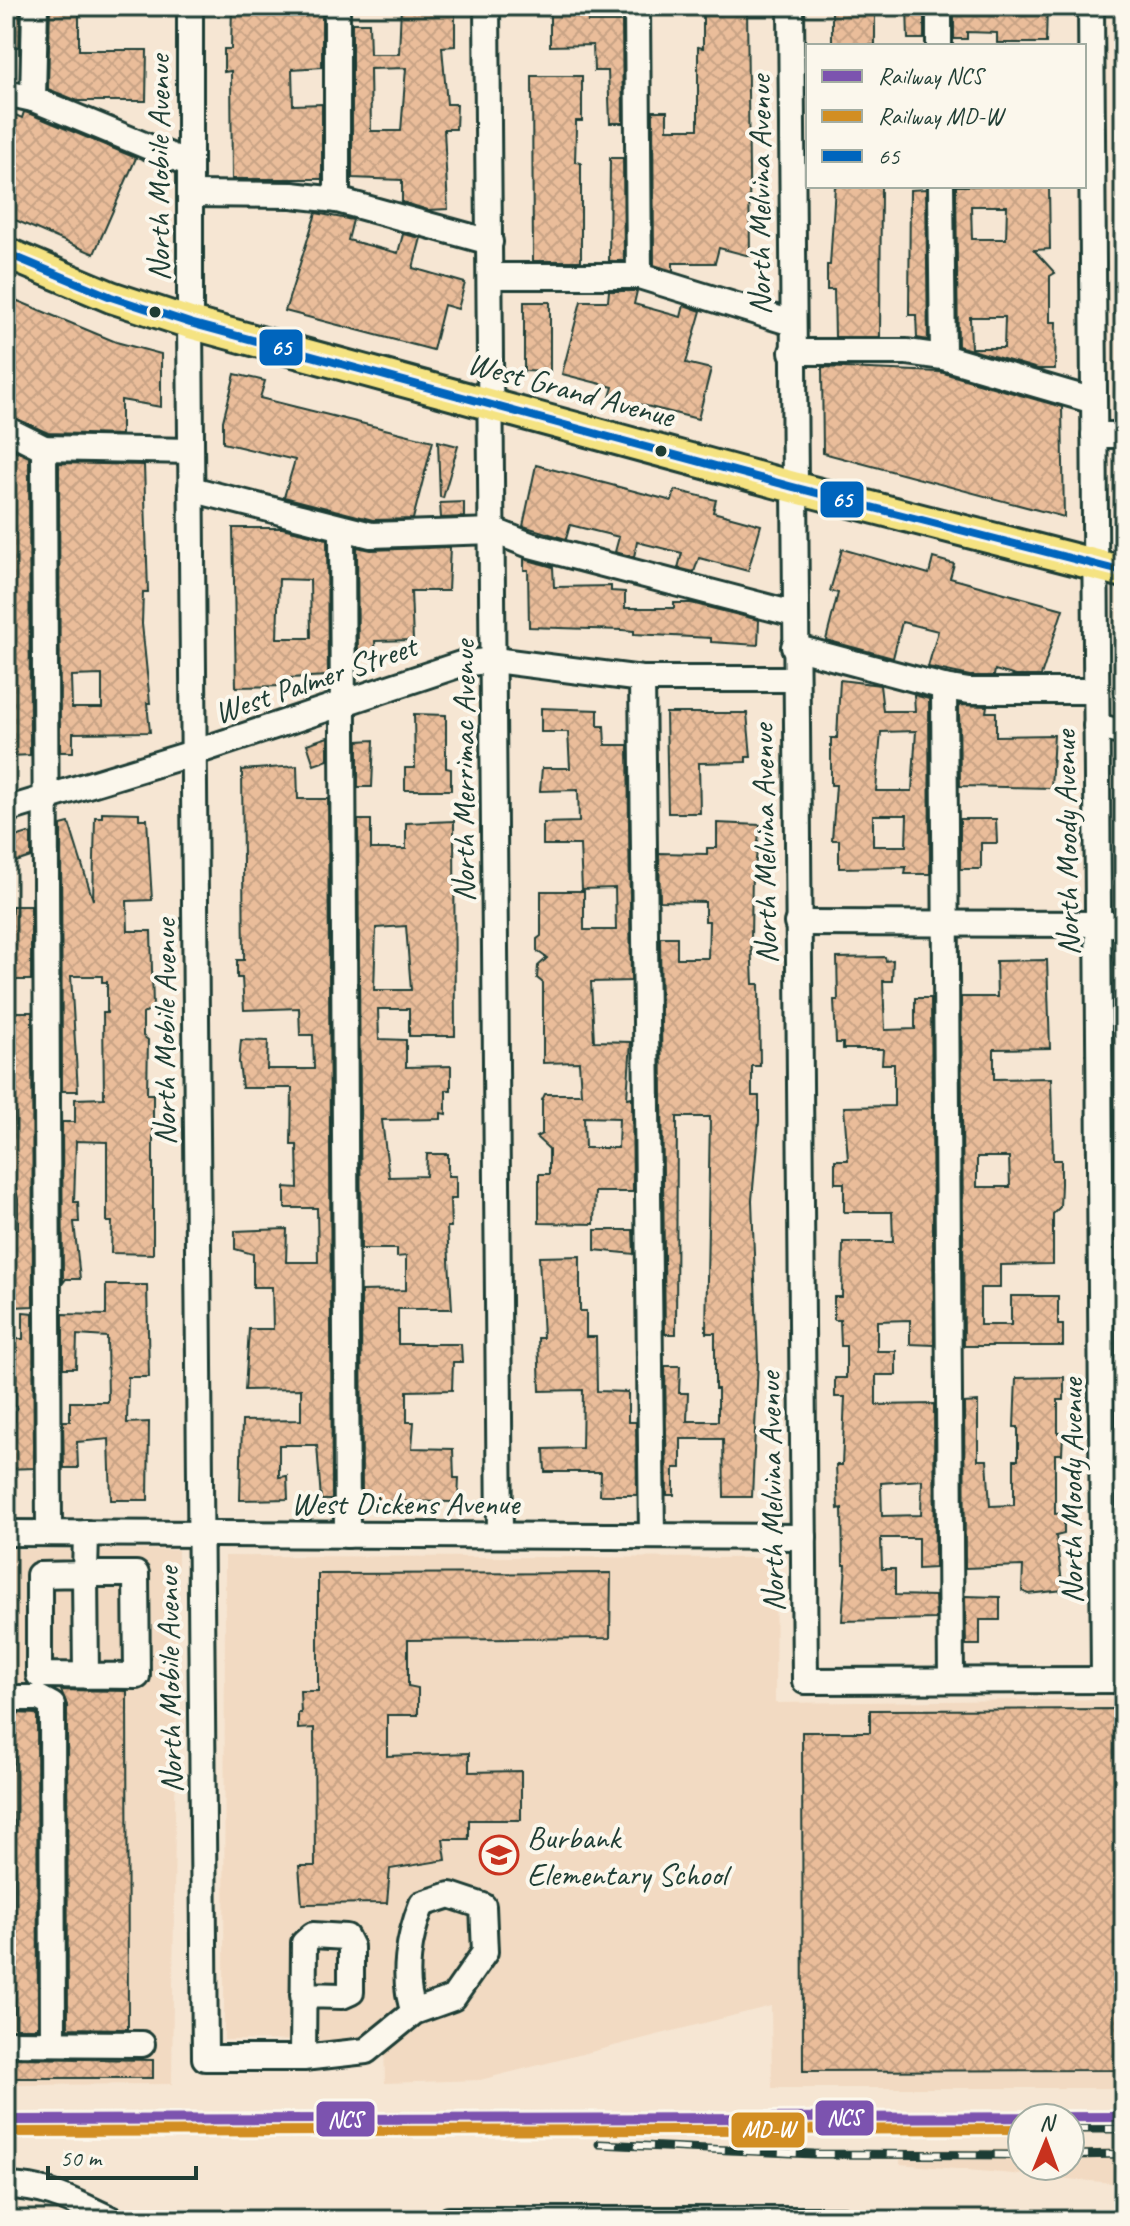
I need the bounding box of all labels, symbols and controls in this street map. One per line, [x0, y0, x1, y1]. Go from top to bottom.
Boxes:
legend [806, 44, 1086, 188]
street label: North Mobile Avenue [138, 52, 179, 281]
text: Railway NCS [878, 61, 986, 91]
street label: North Melvina Avenue [739, 72, 780, 315]
text: Railway MD-W [878, 101, 1007, 131]
text: 65 [878, 141, 901, 171]
unlabelled marker [147, 304, 163, 320]
line badge: 65 [258, 328, 304, 367]
text: 65 [271, 334, 293, 362]
street label: West Grand Avenue [463, 342, 681, 437]
unlabelled marker [653, 443, 669, 459]
line badge: 65 [819, 480, 865, 519]
text: 65 [832, 486, 854, 514]
street label: West Palmer Street [209, 625, 425, 733]
street label: North Merrimac Avenue [443, 637, 484, 902]
street label: North Melvina Avenue [742, 721, 787, 964]
street label: North Moody Avenue [1044, 727, 1089, 956]
street label: North Mobile Avenue [144, 916, 185, 1145]
street label: North Melvina Avenue [749, 1369, 794, 1612]
street label: North Moody Avenue [1051, 1376, 1092, 1604]
street label: West Dickens Avenue [291, 1483, 522, 1524]
street label: North Mobile Avenue [147, 1564, 192, 1794]
place label: Burbank Elementary School [527, 1817, 732, 1895]
school or university icon: Burbank Elementary School [478, 1834, 520, 1876]
line badge: NCS [814, 2099, 875, 2137]
line badge: NCS [315, 2100, 376, 2138]
north arrow [1006, 2102, 1086, 2182]
text: NCS [827, 2104, 865, 2132]
text: NCS [328, 2106, 366, 2134]
text: N [1039, 2109, 1057, 2137]
line badge: MD-W [730, 2111, 806, 2149]
text: MD-W [742, 2116, 798, 2144]
scale bar [48, 2130, 196, 2180]
text: 50 m [60, 2143, 103, 2173]

